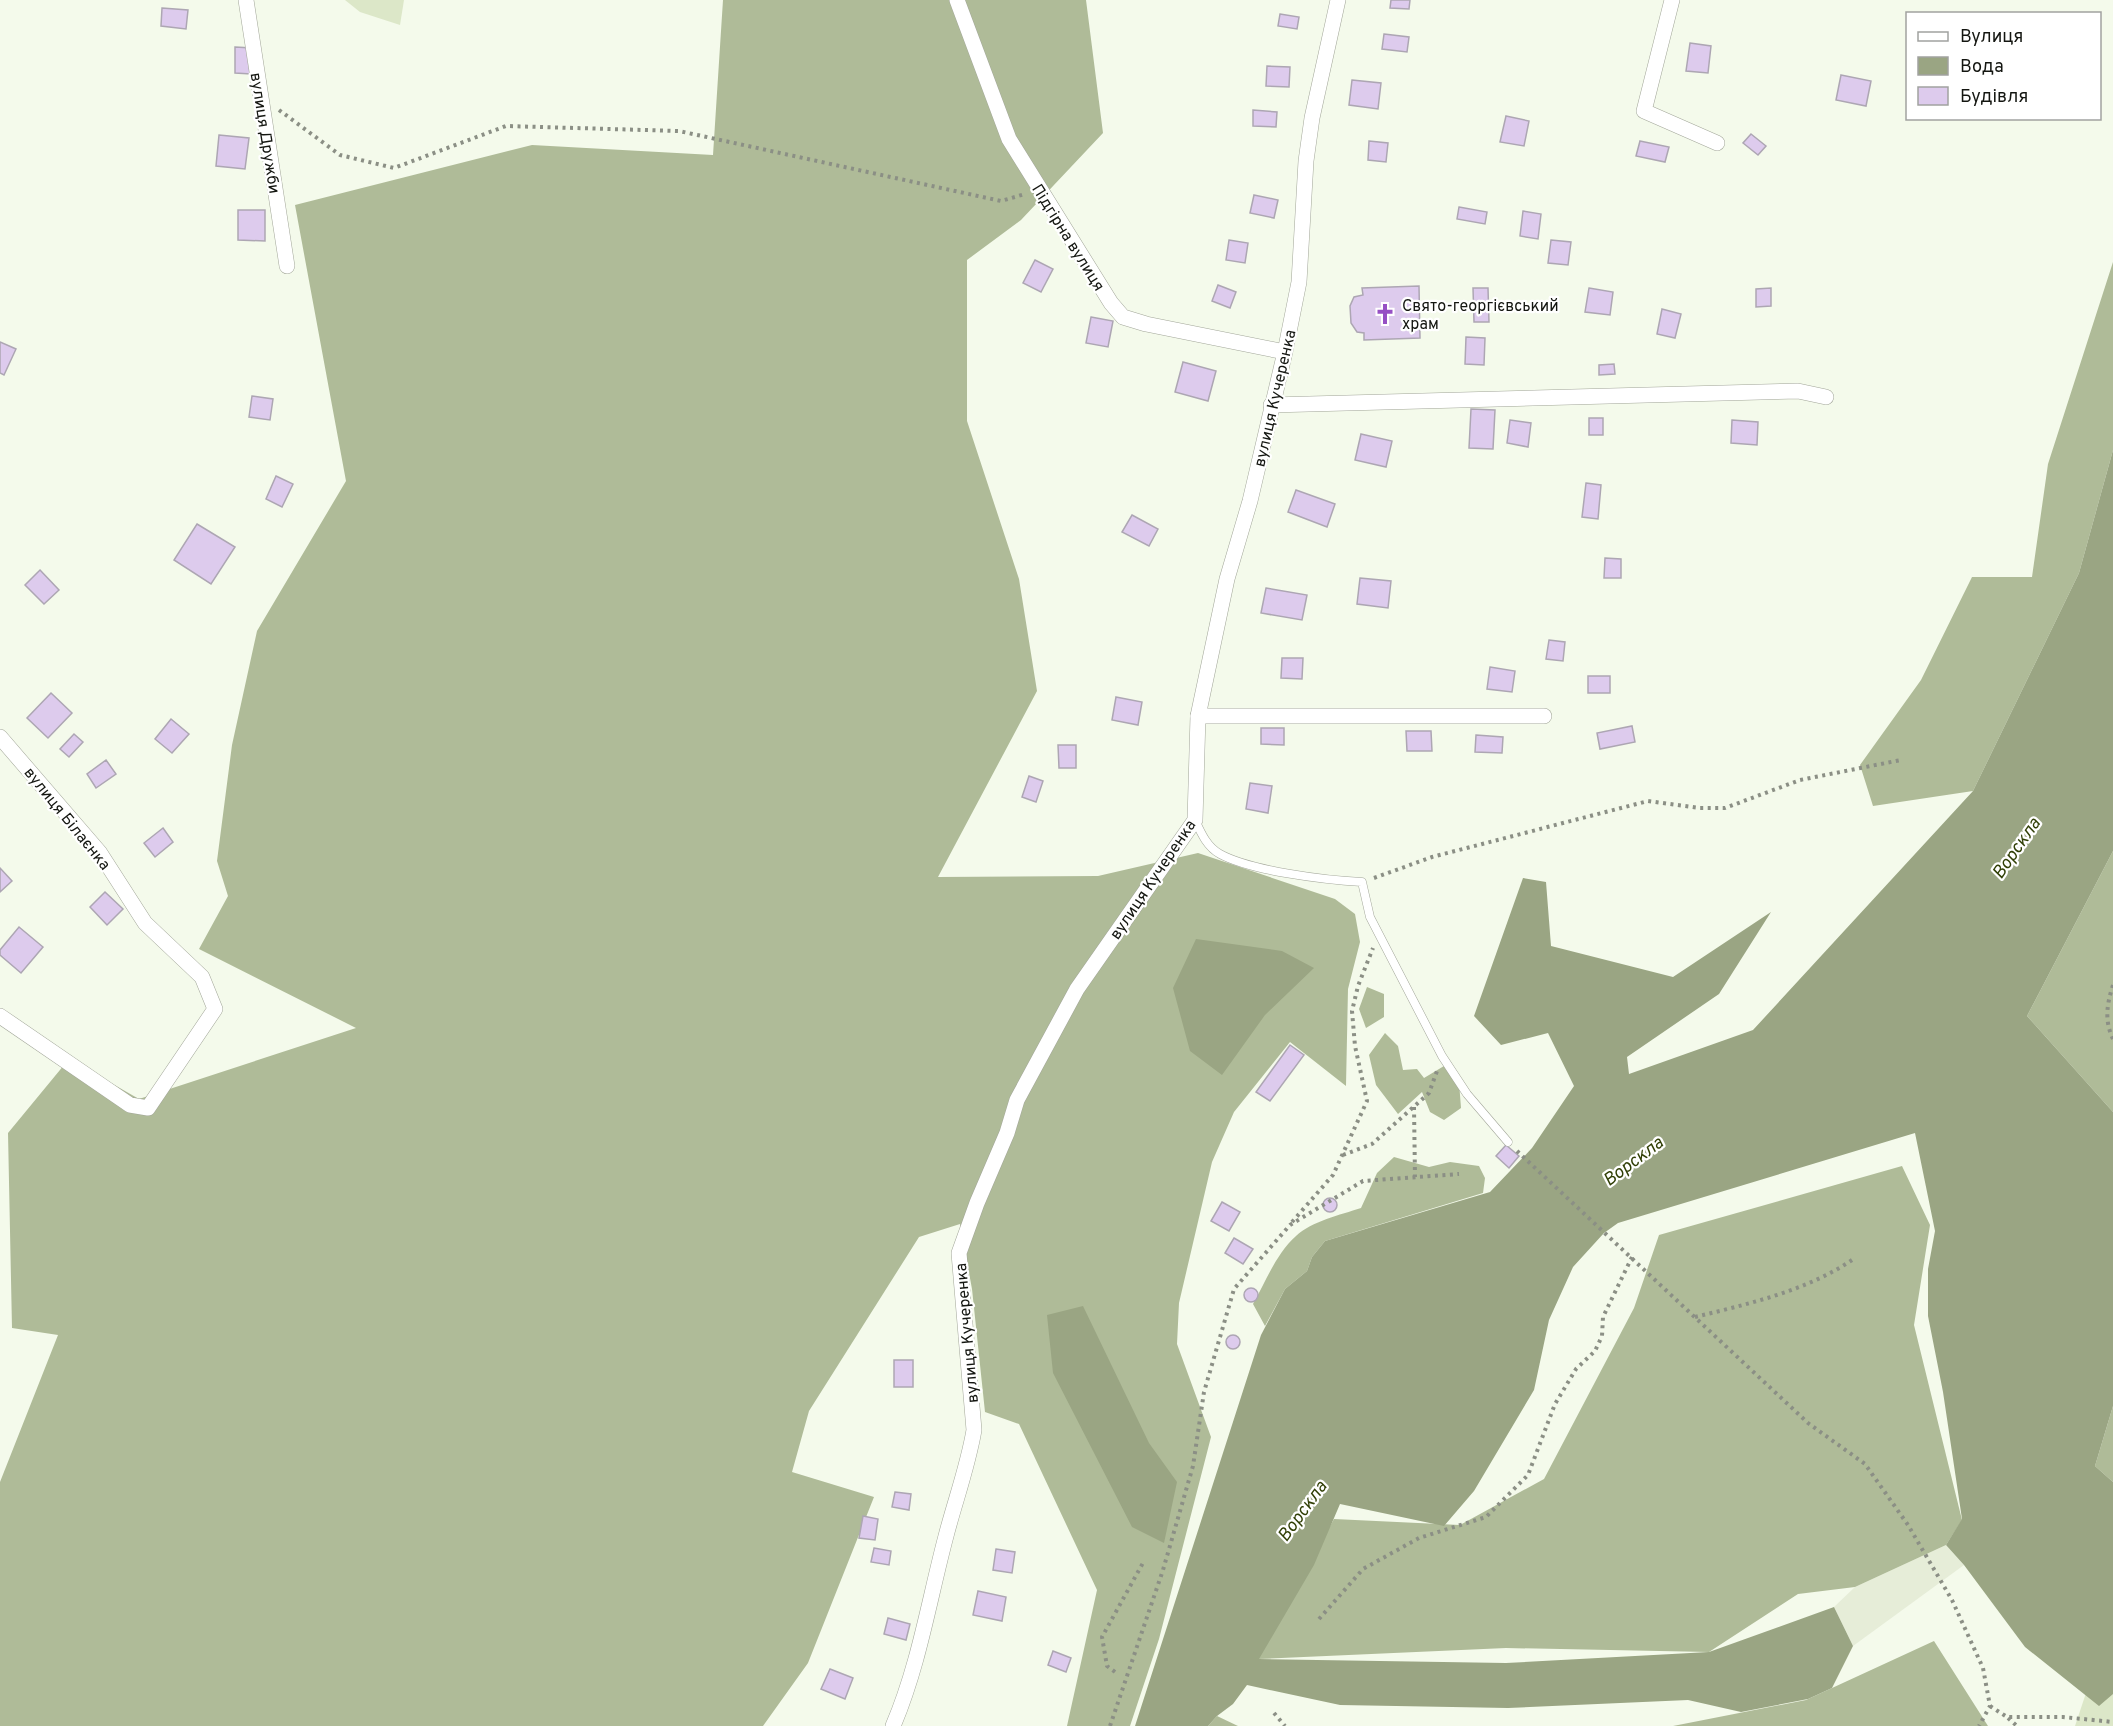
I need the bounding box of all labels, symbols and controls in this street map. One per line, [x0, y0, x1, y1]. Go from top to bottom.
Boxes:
legend [1906, 12, 2101, 120]
text: Вулиця [1960, 26, 2023, 49]
text: Вода [1960, 56, 2004, 79]
street label: вулиця Дружби [245, 71, 283, 195]
text: Будівля [1960, 86, 2028, 109]
street label: Підгірна вулиця [1026, 181, 1108, 295]
place label: Свято-георгієвський храм [1402, 297, 1559, 335]
church icon: Свято-георгієвський храм [1373, 302, 1397, 326]
street label: вулиця Кучеренка [1250, 328, 1301, 469]
street label: вулиця Білаєнка [19, 764, 114, 875]
water label: Ворскла [1988, 813, 2047, 884]
street label: вулиця Кучеренка [1106, 816, 1201, 944]
water label: Ворскла [1599, 1132, 1669, 1192]
street label: вулиця Кучеренка [952, 1262, 984, 1404]
water label: Ворскла [1273, 1476, 1333, 1547]

